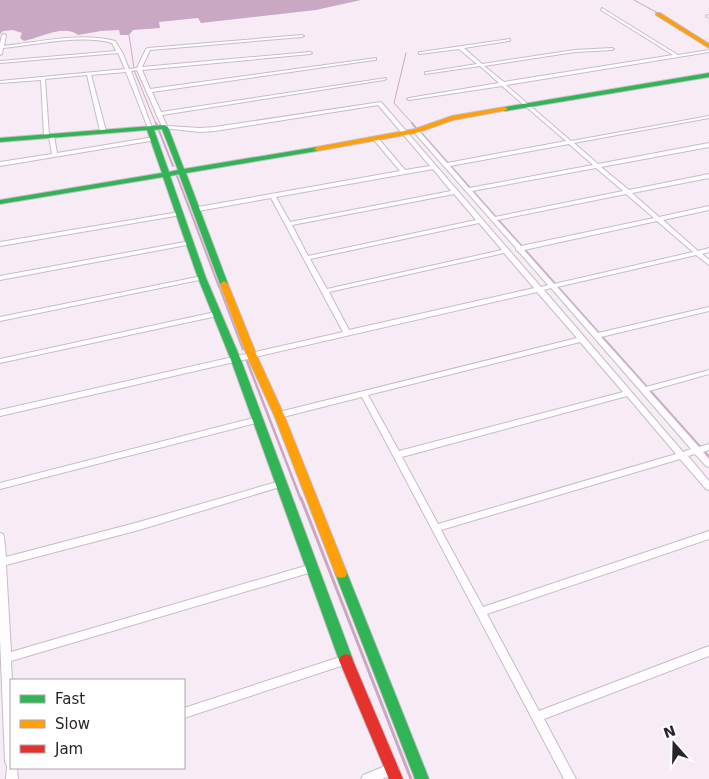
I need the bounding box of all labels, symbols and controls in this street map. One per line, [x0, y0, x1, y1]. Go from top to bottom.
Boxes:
legend [10, 679, 185, 769]
text: Fast [55, 690, 85, 708]
text: Slow [55, 715, 90, 733]
north arrow [649, 719, 699, 769]
text: N [661, 722, 678, 741]
text: Jam [54, 740, 83, 758]

